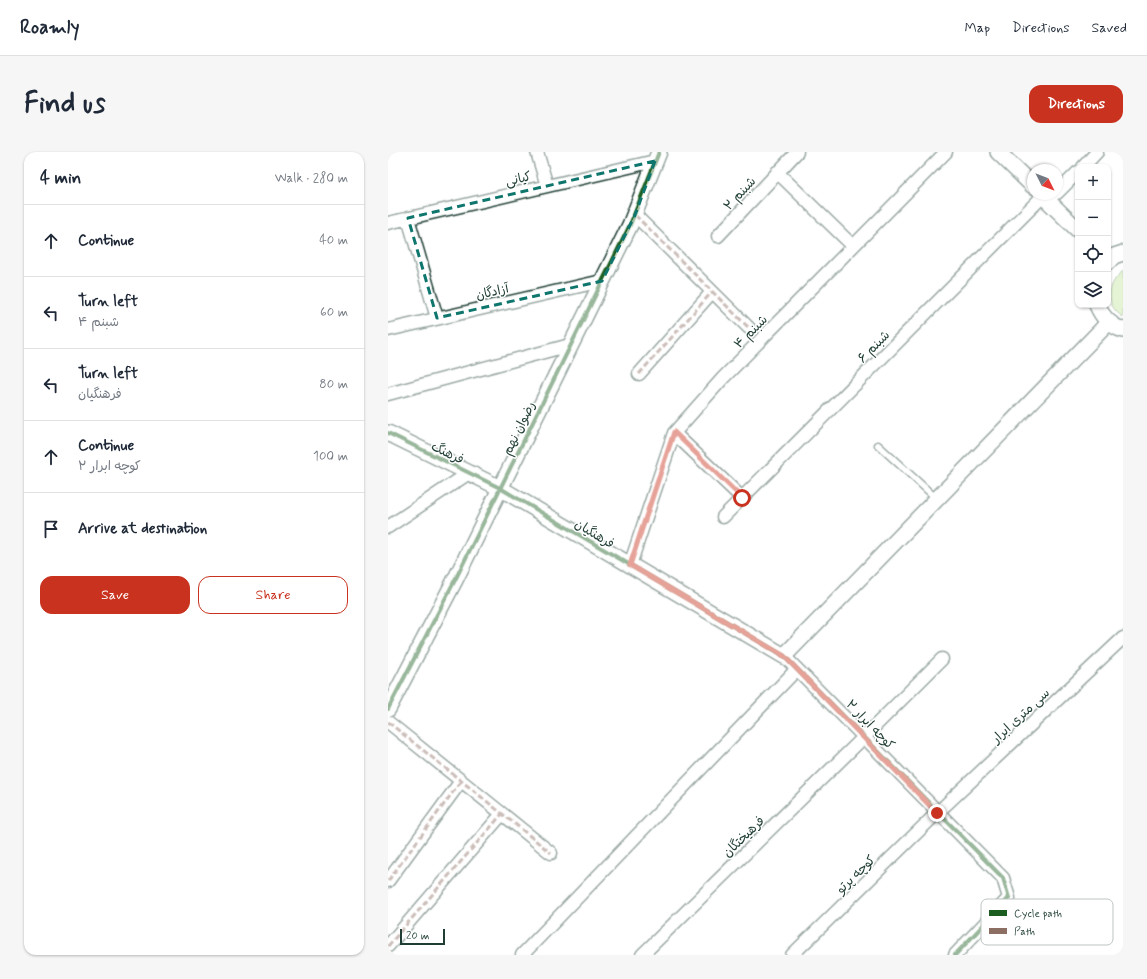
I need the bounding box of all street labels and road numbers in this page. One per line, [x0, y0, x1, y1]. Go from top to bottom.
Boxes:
street label: کیانی [504, 168, 533, 191]
street label: شبنم ۲ [720, 174, 761, 215]
street label: آزادگان [474, 280, 511, 304]
street label: شبنم ۴ [731, 312, 772, 353]
street label: شبنم ۶ [854, 327, 895, 368]
street label: رضوان نهم [499, 399, 541, 459]
street label: فرهنگ [428, 438, 467, 469]
street label: فرهنگیان [571, 516, 617, 553]
street label: سی متری ابرار [988, 685, 1054, 748]
street label: کوچه ابرار ۲ [842, 697, 898, 754]
street label: فرهیختگان [719, 813, 769, 861]
street label: کوچه پرتو [832, 852, 880, 899]

